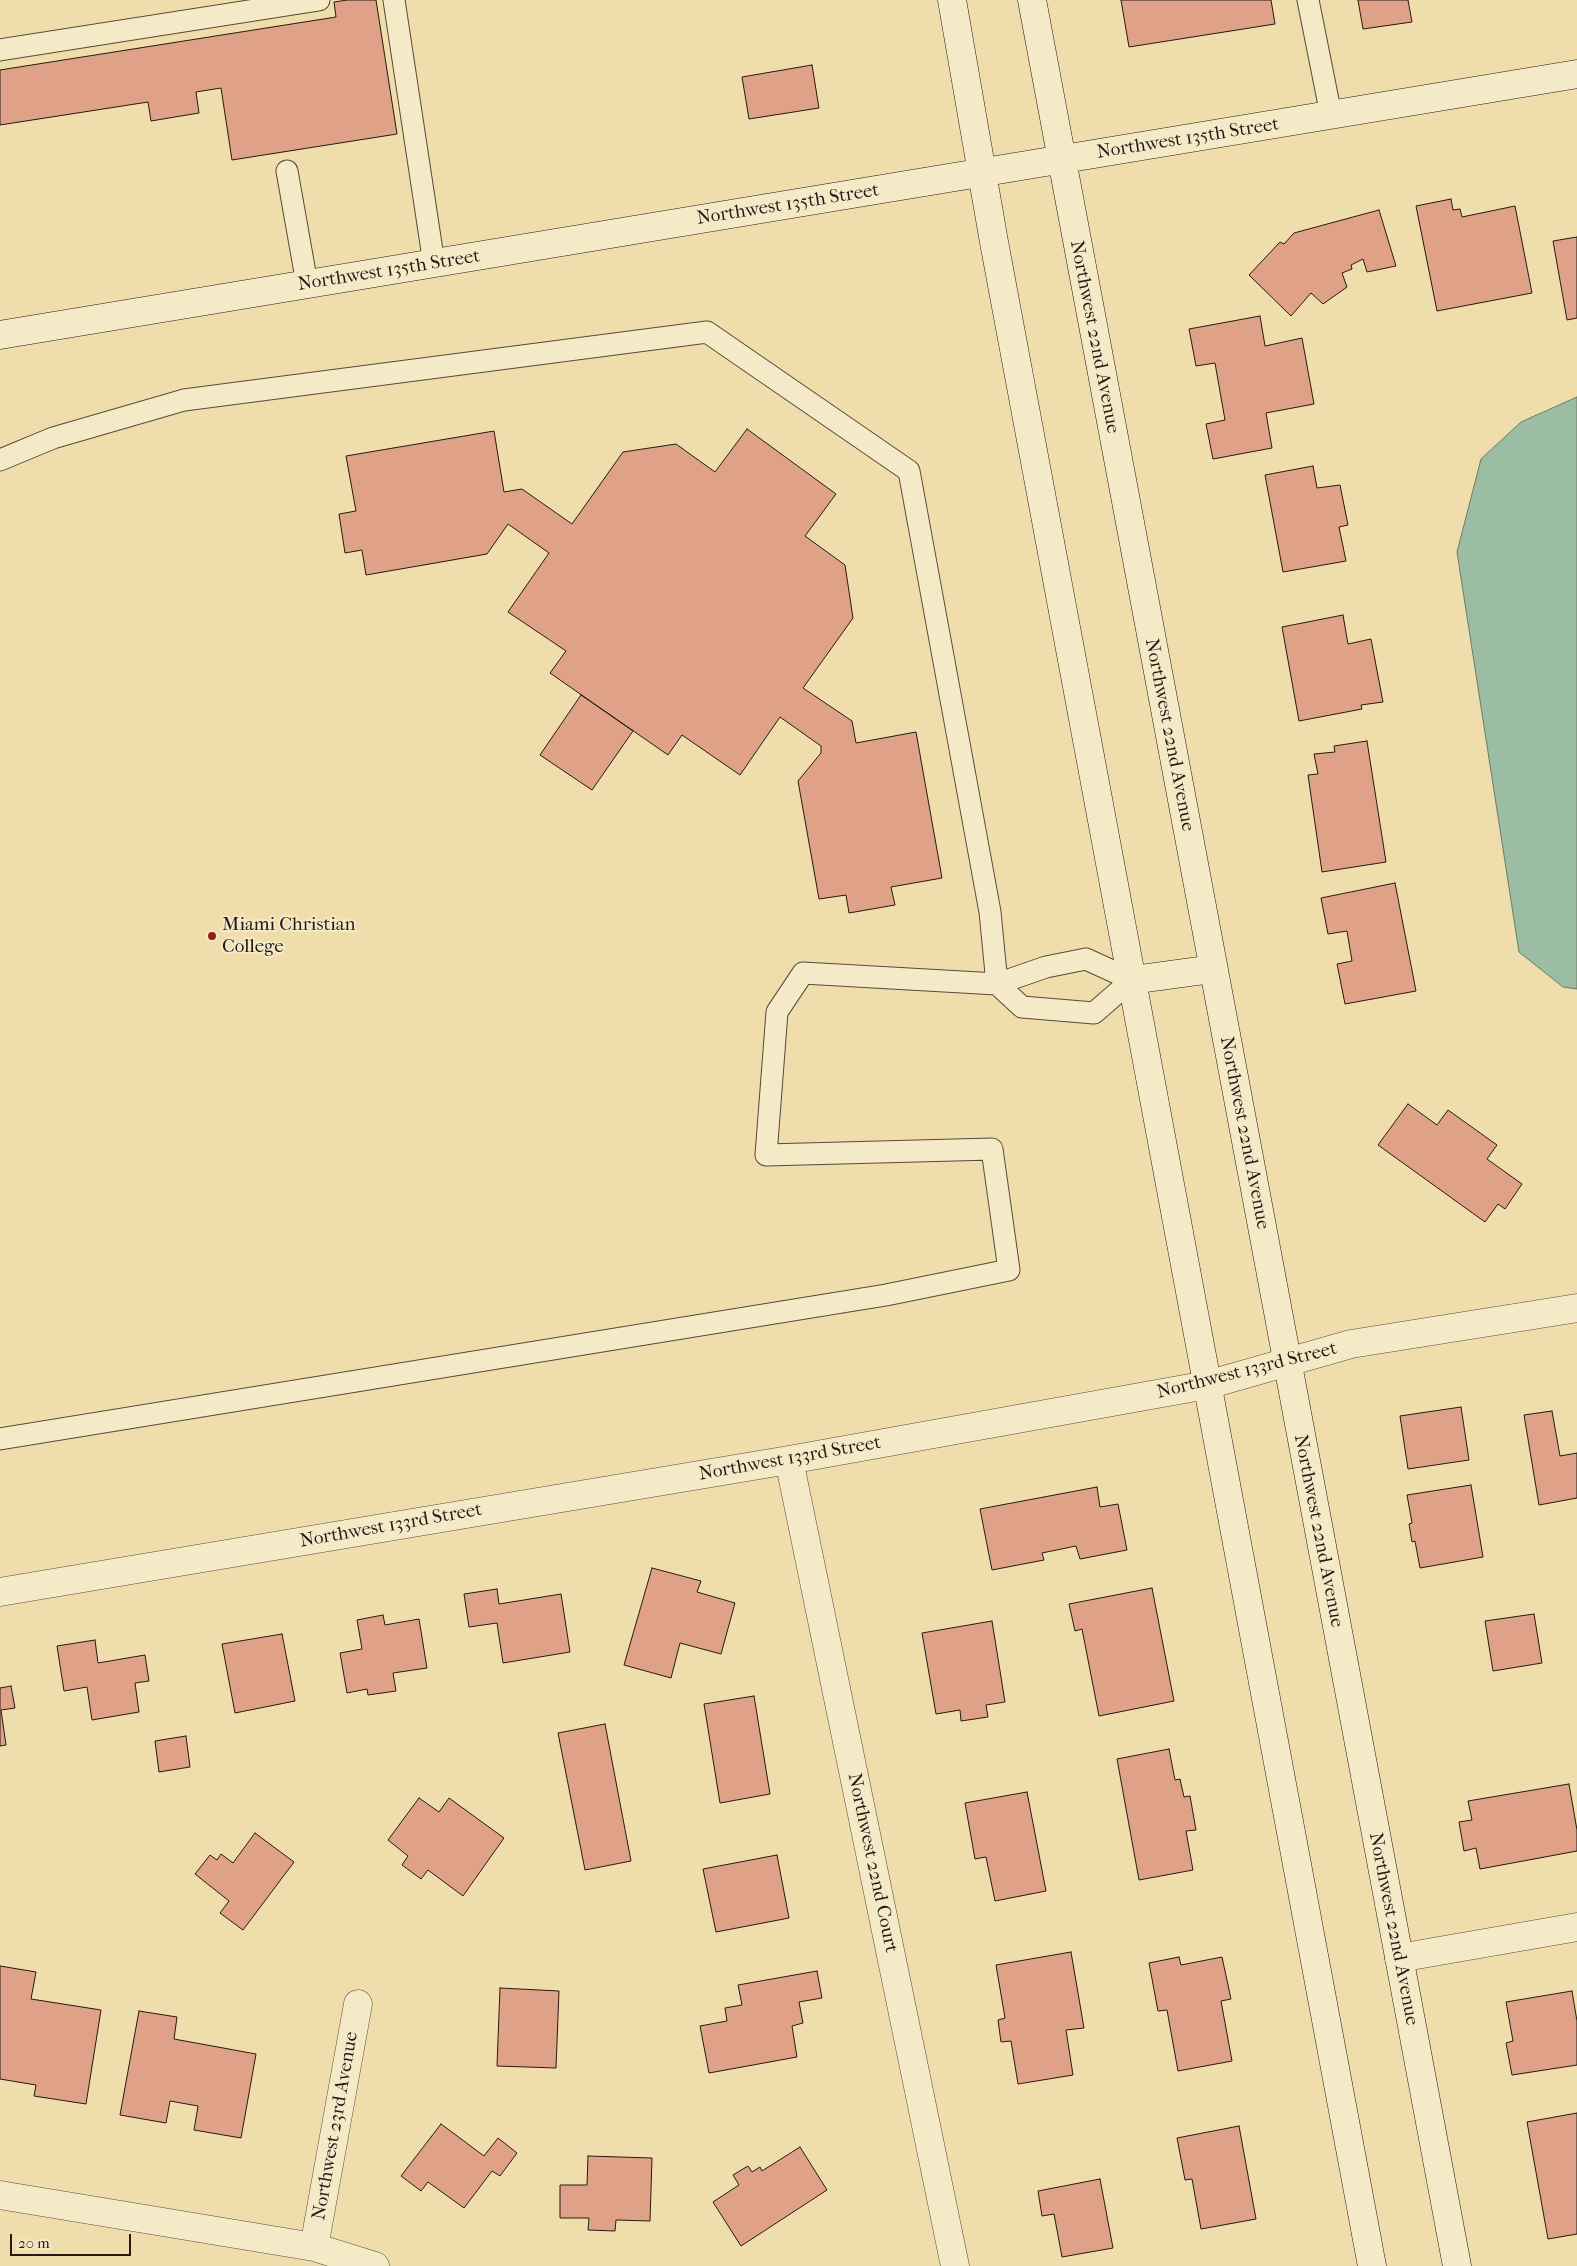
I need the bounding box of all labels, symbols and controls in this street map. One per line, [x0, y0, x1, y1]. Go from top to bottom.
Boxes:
street label: Northwest 135th Street [1095, 113, 1281, 165]
street label: Northwest 135th Street [695, 179, 881, 231]
street label: Northwest 22nd Avenue [1064, 239, 1124, 435]
street label: Northwest 135th Street [296, 245, 482, 297]
street label: Northwest 22nd Avenue [1139, 637, 1199, 833]
place label: Miami Christian College [222, 914, 356, 958]
marker: Miami Christian College [206, 930, 218, 942]
street label: Northwest 22nd Avenue [1214, 1035, 1274, 1231]
street label: Northwest 133rd Street [1155, 1338, 1339, 1404]
street label: Northwest 133rd Street [697, 1432, 883, 1486]
street label: Northwest 22nd Avenue [1288, 1433, 1348, 1629]
street label: Northwest 133rd Street [298, 1499, 484, 1553]
street label: Northwest 22nd Court [842, 1771, 902, 1955]
street label: Northwest 22nd Avenue [1363, 1831, 1423, 2027]
street label: Northwest 23rd Avenue [308, 2030, 364, 2222]
scale bar [12, 2224, 134, 2256]
text: 20 m [18, 2234, 50, 2252]

